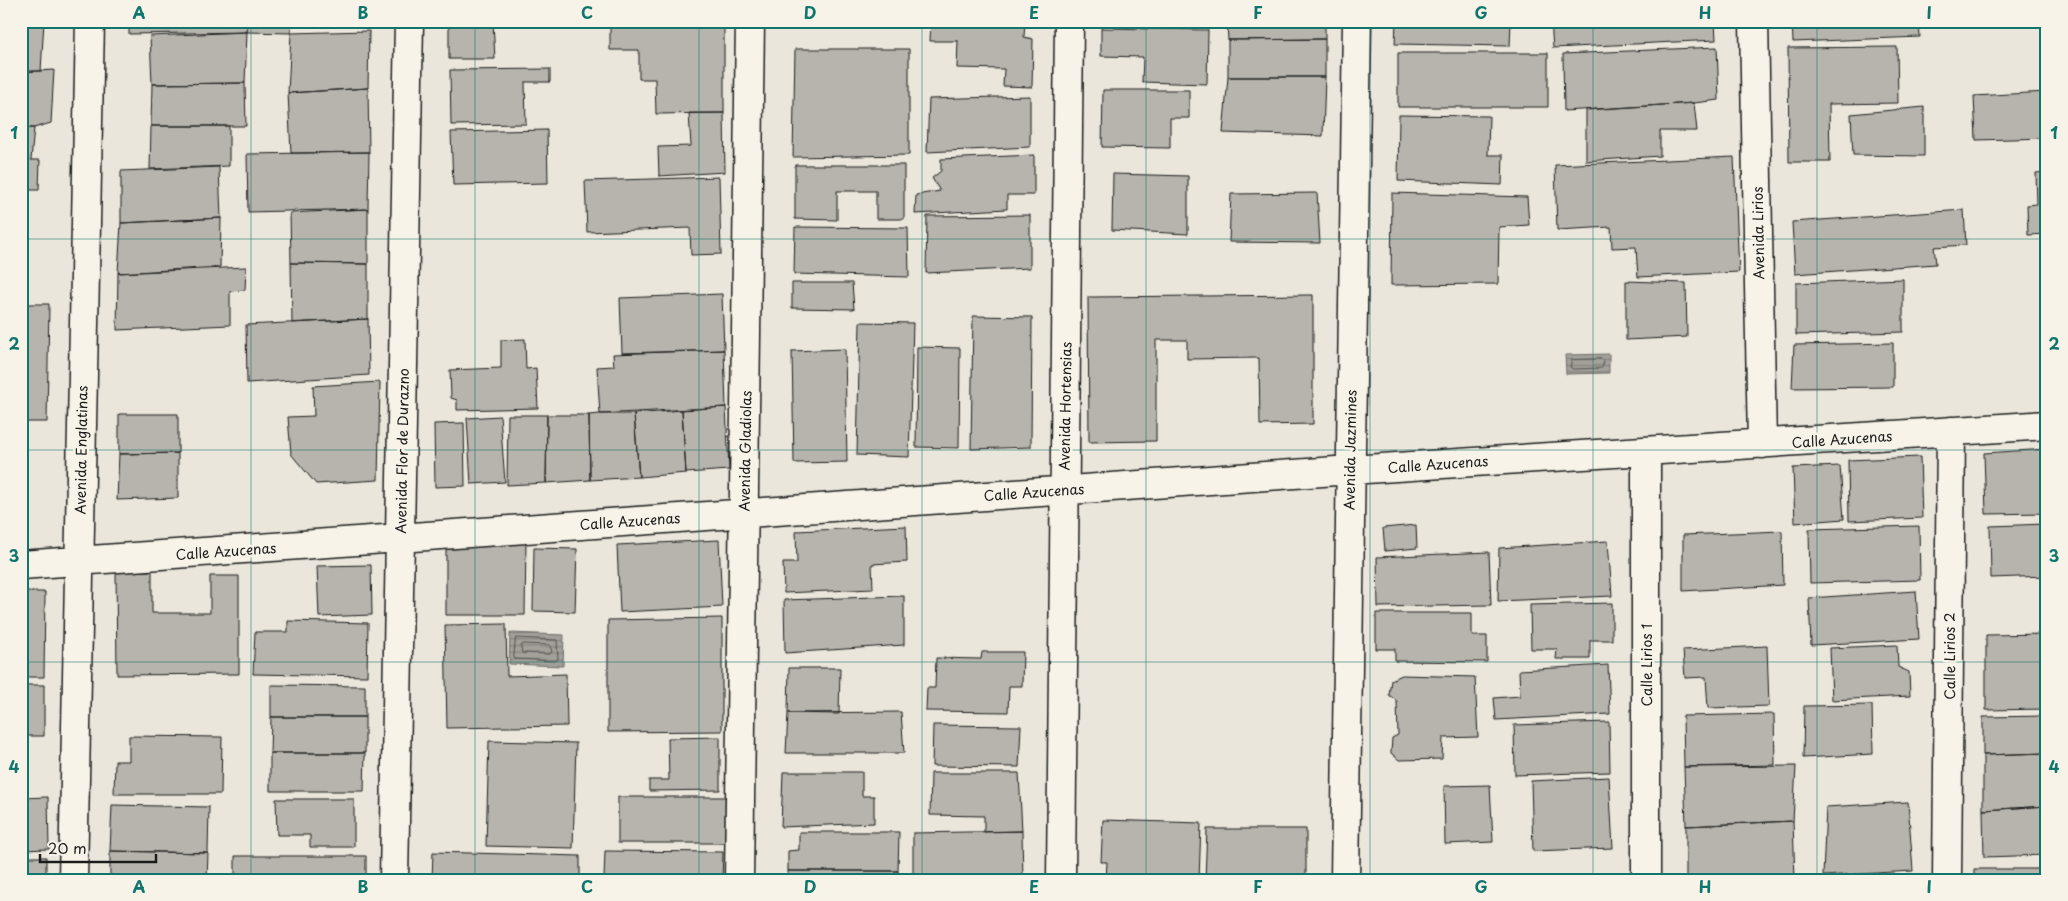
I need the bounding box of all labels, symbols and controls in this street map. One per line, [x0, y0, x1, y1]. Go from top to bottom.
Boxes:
text: A [133, 0, 146, 24]
text: B [358, 0, 369, 24]
text: C [581, 0, 593, 24]
text: D [804, 0, 816, 24]
text: E [1029, 0, 1039, 24]
text: F [1253, 0, 1263, 24]
text: G [1474, 0, 1488, 24]
text: H [1699, 0, 1711, 24]
text: I [1926, 0, 1932, 24]
text: 1 [10, 120, 18, 144]
text: 1 [2050, 120, 2058, 144]
street label: Avenida Lirios [1747, 186, 1769, 280]
text: 2 [8, 331, 20, 355]
text: 2 [2048, 331, 2060, 355]
street label: Avenida Hortensias [1053, 341, 1077, 471]
street label: Avenida Flor de Durazno [390, 368, 414, 534]
street label: Avenida Englatinas [69, 385, 93, 515]
street label: Avenida Gladiolas [733, 390, 757, 512]
street label: Avenida Jazmines [1338, 390, 1362, 510]
street label: Calle Azucenas [1791, 425, 1893, 453]
street label: Calle Azucenas [1387, 450, 1489, 478]
street label: Calle Azucenas [983, 478, 1085, 506]
street label: Calle Azucenas [579, 507, 681, 535]
street label: Calle Azucenas [175, 537, 277, 565]
text: 3 [9, 543, 19, 567]
text: 3 [2049, 543, 2059, 567]
street label: Calle Lirios 2 [1939, 612, 1960, 700]
street label: Calle Lirios 1 [1636, 624, 1657, 706]
text: 4 [9, 754, 20, 778]
text: 4 [2049, 754, 2060, 778]
scale bar [40, 831, 156, 863]
text: 20 m [48, 836, 87, 859]
text: A [133, 874, 146, 898]
text: B [358, 874, 369, 898]
text: C [581, 874, 593, 898]
text: D [804, 874, 816, 898]
text: E [1029, 874, 1039, 898]
text: F [1253, 874, 1263, 898]
text: G [1474, 874, 1488, 898]
text: H [1699, 874, 1711, 898]
text: I [1926, 874, 1932, 898]

